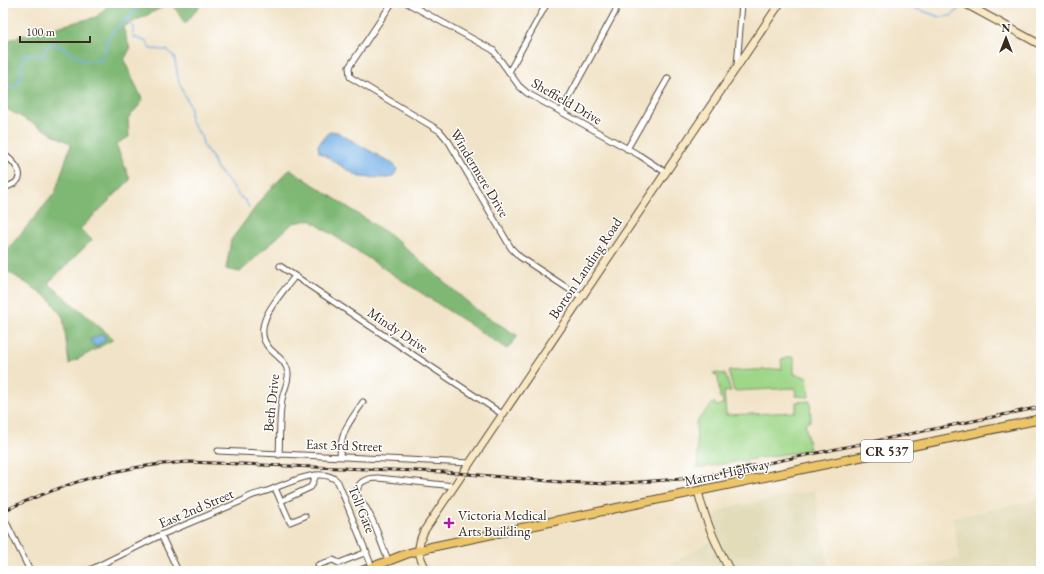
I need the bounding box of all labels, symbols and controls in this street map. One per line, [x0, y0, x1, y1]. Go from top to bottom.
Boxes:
scale bar [20, 18, 90, 44]
north arrow [986, 18, 1026, 58]
text: N [1002, 21, 1011, 35]
text: 100 m [26, 24, 56, 40]
street label: Sheffield Drive [528, 74, 606, 129]
street label: Windermere Drive [447, 126, 514, 221]
street label: Borton Landing Road [544, 213, 626, 322]
street label: Mindy Drive [364, 303, 432, 357]
street label: Beth Drive [259, 373, 283, 433]
street label: East 3rd Street [305, 435, 383, 455]
road number: CR 537 [861, 440, 913, 462]
street label: Marne Highway [683, 454, 772, 490]
street label: Toll Gate [344, 483, 380, 536]
street label: East 2nd Street [156, 484, 237, 532]
place label: Victoria Medical Arts Building [457, 506, 547, 540]
marker: Victoria Medical Arts Building [443, 517, 455, 529]

